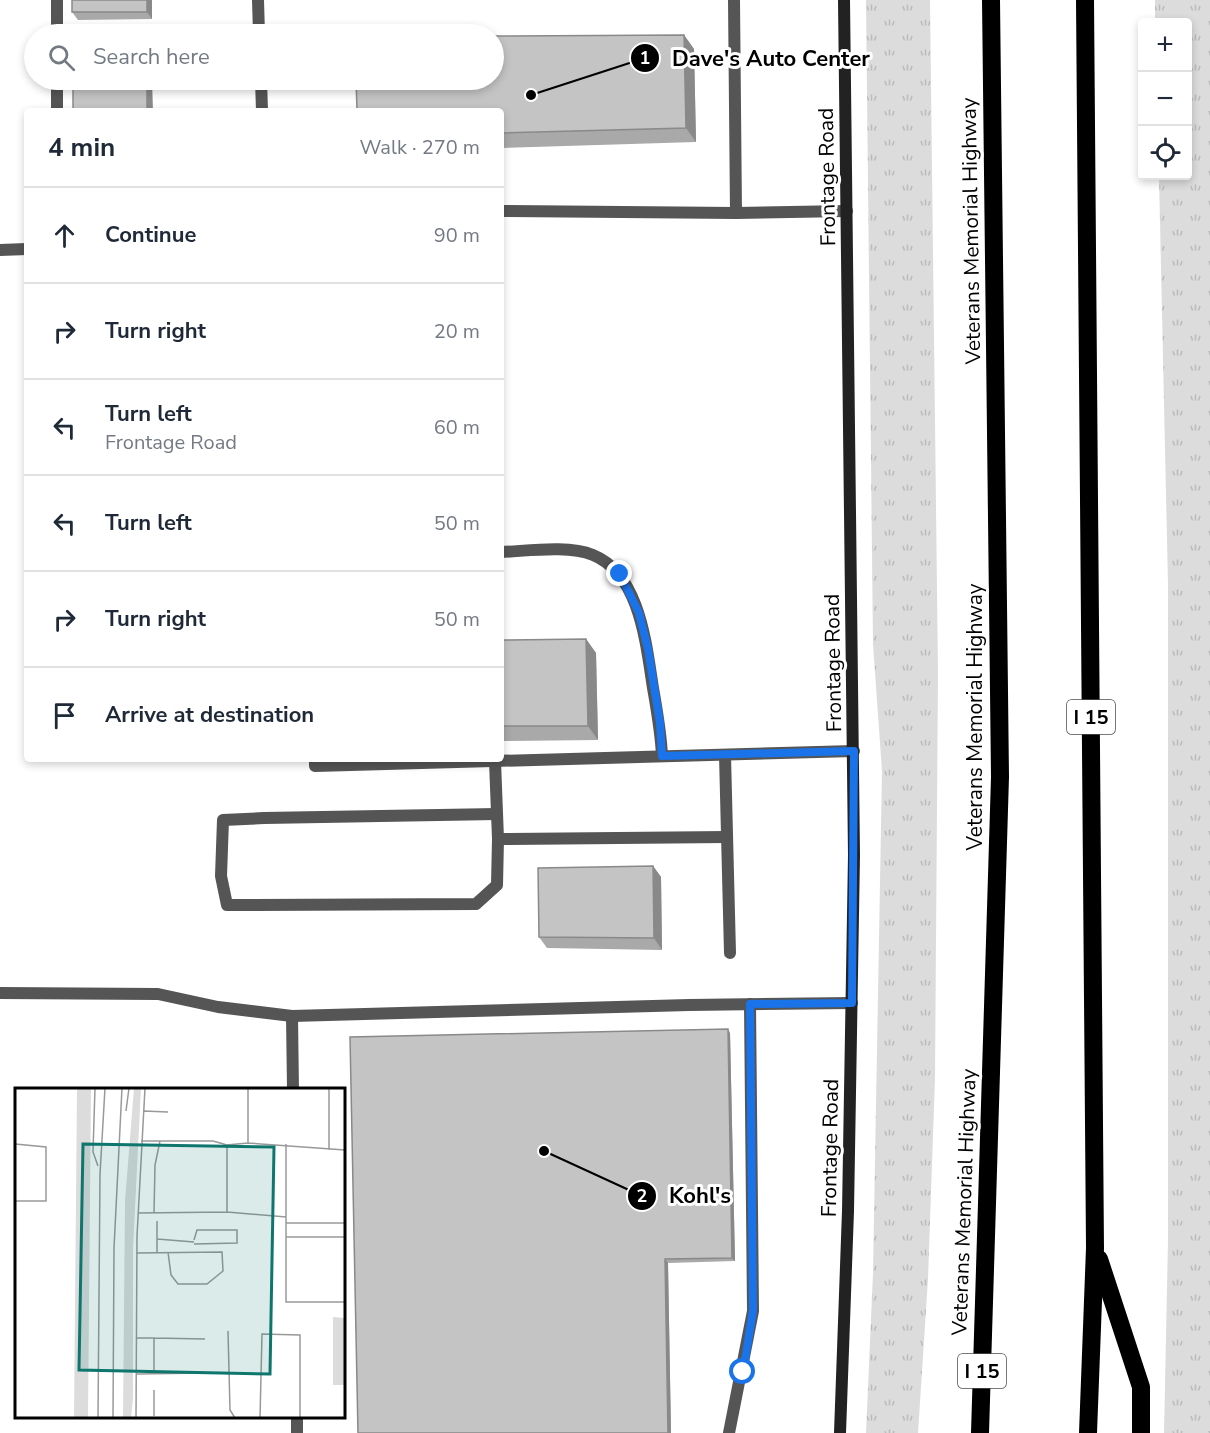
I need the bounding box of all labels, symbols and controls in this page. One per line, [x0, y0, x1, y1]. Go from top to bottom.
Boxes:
map controls [1138, 18, 1192, 180]
button: + [1138, 18, 1192, 72]
search box [24, 24, 504, 90]
callout: Dave's Auto Center [630, 38, 882, 78]
icon: search [45, 41, 78, 74]
text: Search here [93, 42, 210, 72]
text: Dave's Auto Center [672, 44, 870, 74]
text: 1 [640, 46, 650, 70]
button: − [1138, 72, 1192, 126]
street label: Veterans Memorial Highway [955, 97, 987, 366]
street label: Frontage Road [812, 108, 842, 246]
button: locate [1138, 126, 1192, 180]
text: 4 min [48, 130, 115, 165]
text: Walk · 270 m [360, 134, 480, 161]
icon: ahead [48, 219, 81, 252]
text: Continue [105, 220, 196, 250]
text: 90 m [434, 222, 480, 249]
icon: right [48, 315, 81, 348]
text: Turn right [105, 316, 206, 346]
text: 20 m [434, 318, 480, 345]
text: Turn left [105, 399, 192, 429]
icon: left [48, 411, 81, 444]
text: 60 m [434, 414, 480, 441]
text: Frontage Road [105, 429, 237, 456]
icon: left [48, 507, 81, 540]
text: Turn left [105, 508, 192, 538]
text: 50 m [434, 510, 480, 537]
route end [606, 560, 632, 586]
street label: Veterans Memorial Highway [961, 583, 989, 851]
street label: Frontage Road [818, 594, 848, 732]
icon: right [48, 603, 81, 636]
text: Turn right [105, 604, 206, 634]
text: 50 m [434, 606, 480, 633]
icon: arrive [48, 699, 81, 732]
text: Arrive at destination [105, 700, 314, 730]
road number: I 15 [1067, 700, 1115, 734]
street label: Veterans Memorial Highway [945, 1068, 983, 1337]
street label: Frontage Road [815, 1079, 845, 1217]
inset map [15, 1088, 345, 1418]
callout: Kohl's [627, 1176, 743, 1216]
text: Kohl's [669, 1181, 731, 1211]
text: 2 [637, 1184, 647, 1208]
road number: I 15 [958, 1354, 1006, 1388]
route start [729, 1358, 755, 1384]

